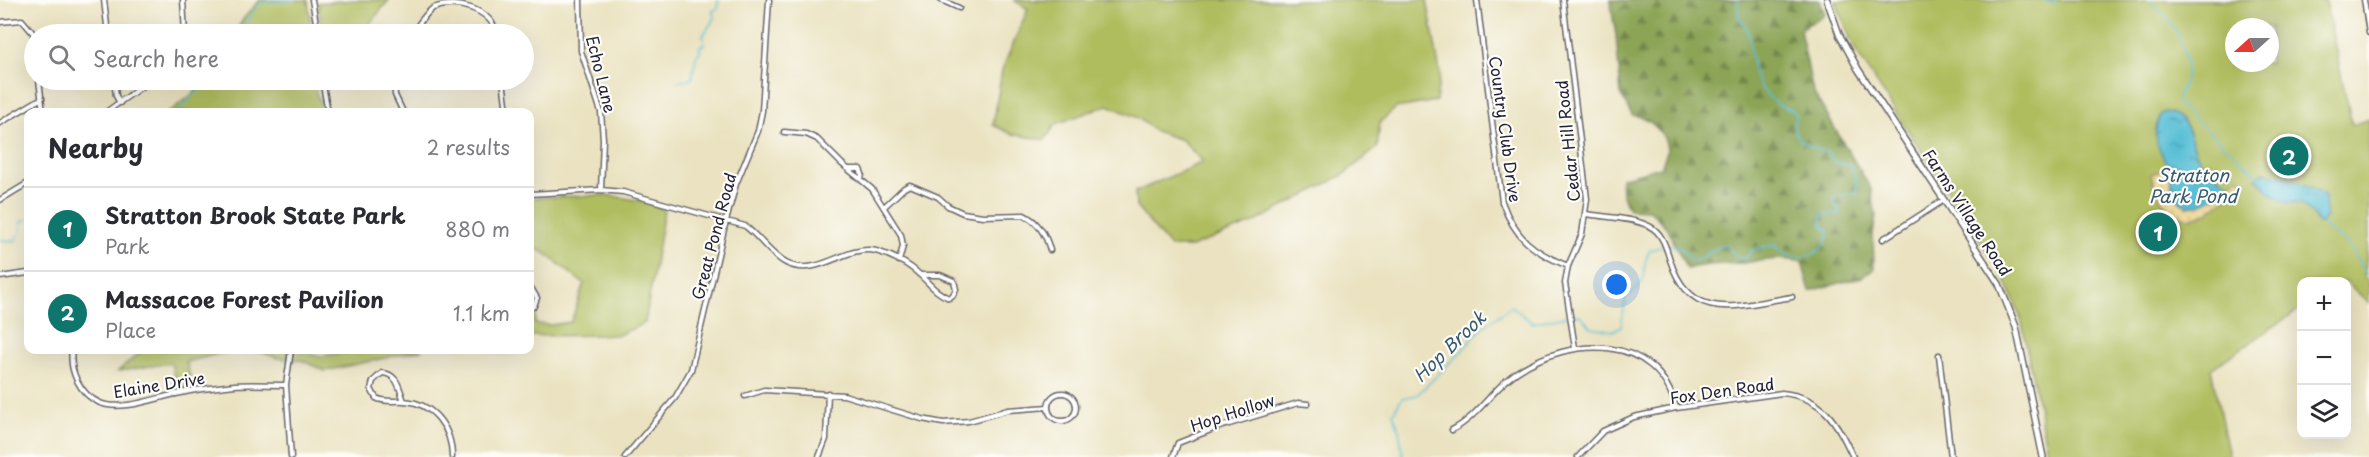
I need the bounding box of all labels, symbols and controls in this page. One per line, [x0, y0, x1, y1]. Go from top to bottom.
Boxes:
north arrow [2225, 18, 2279, 72]
search box [24, 24, 534, 90]
street label: Echo Lane [581, 33, 623, 115]
icon: search [45, 41, 78, 74]
text: Search here [93, 41, 219, 74]
street label: Country Club Drive [1484, 54, 1528, 204]
street label: Cedar Hill Road [1549, 79, 1585, 203]
text: Nearby [48, 128, 143, 167]
text: 2 results [427, 132, 510, 162]
pin: 2 [2270, 134, 2308, 178]
street label: Farms Village Road [1918, 144, 2018, 280]
water label: Stratton Park Pond [2149, 161, 2240, 209]
street label: Great Pond Road [685, 170, 741, 302]
text: Stratton Brook State Park [105, 198, 406, 231]
pin: 1 [2138, 210, 2178, 254]
text: 1 [63, 214, 72, 244]
text: 880 m [445, 214, 510, 244]
text: Park [105, 231, 150, 261]
your location [1602, 270, 1631, 299]
map controls [2297, 277, 2351, 439]
button: + [2297, 277, 2351, 331]
text: Massacoe Forest Pavilion [105, 282, 384, 315]
text: 2 [60, 298, 75, 328]
text: 1.1 km [453, 298, 510, 328]
water label: Hop Brook [1406, 304, 1492, 388]
text: Place [105, 315, 156, 345]
button: − [2297, 331, 2351, 385]
street label: Elaine Drive [111, 365, 207, 403]
street label: Fox Den Road [1668, 371, 1776, 409]
button: layers [2297, 385, 2351, 439]
street label: Hop Hollow [1187, 387, 1278, 437]

